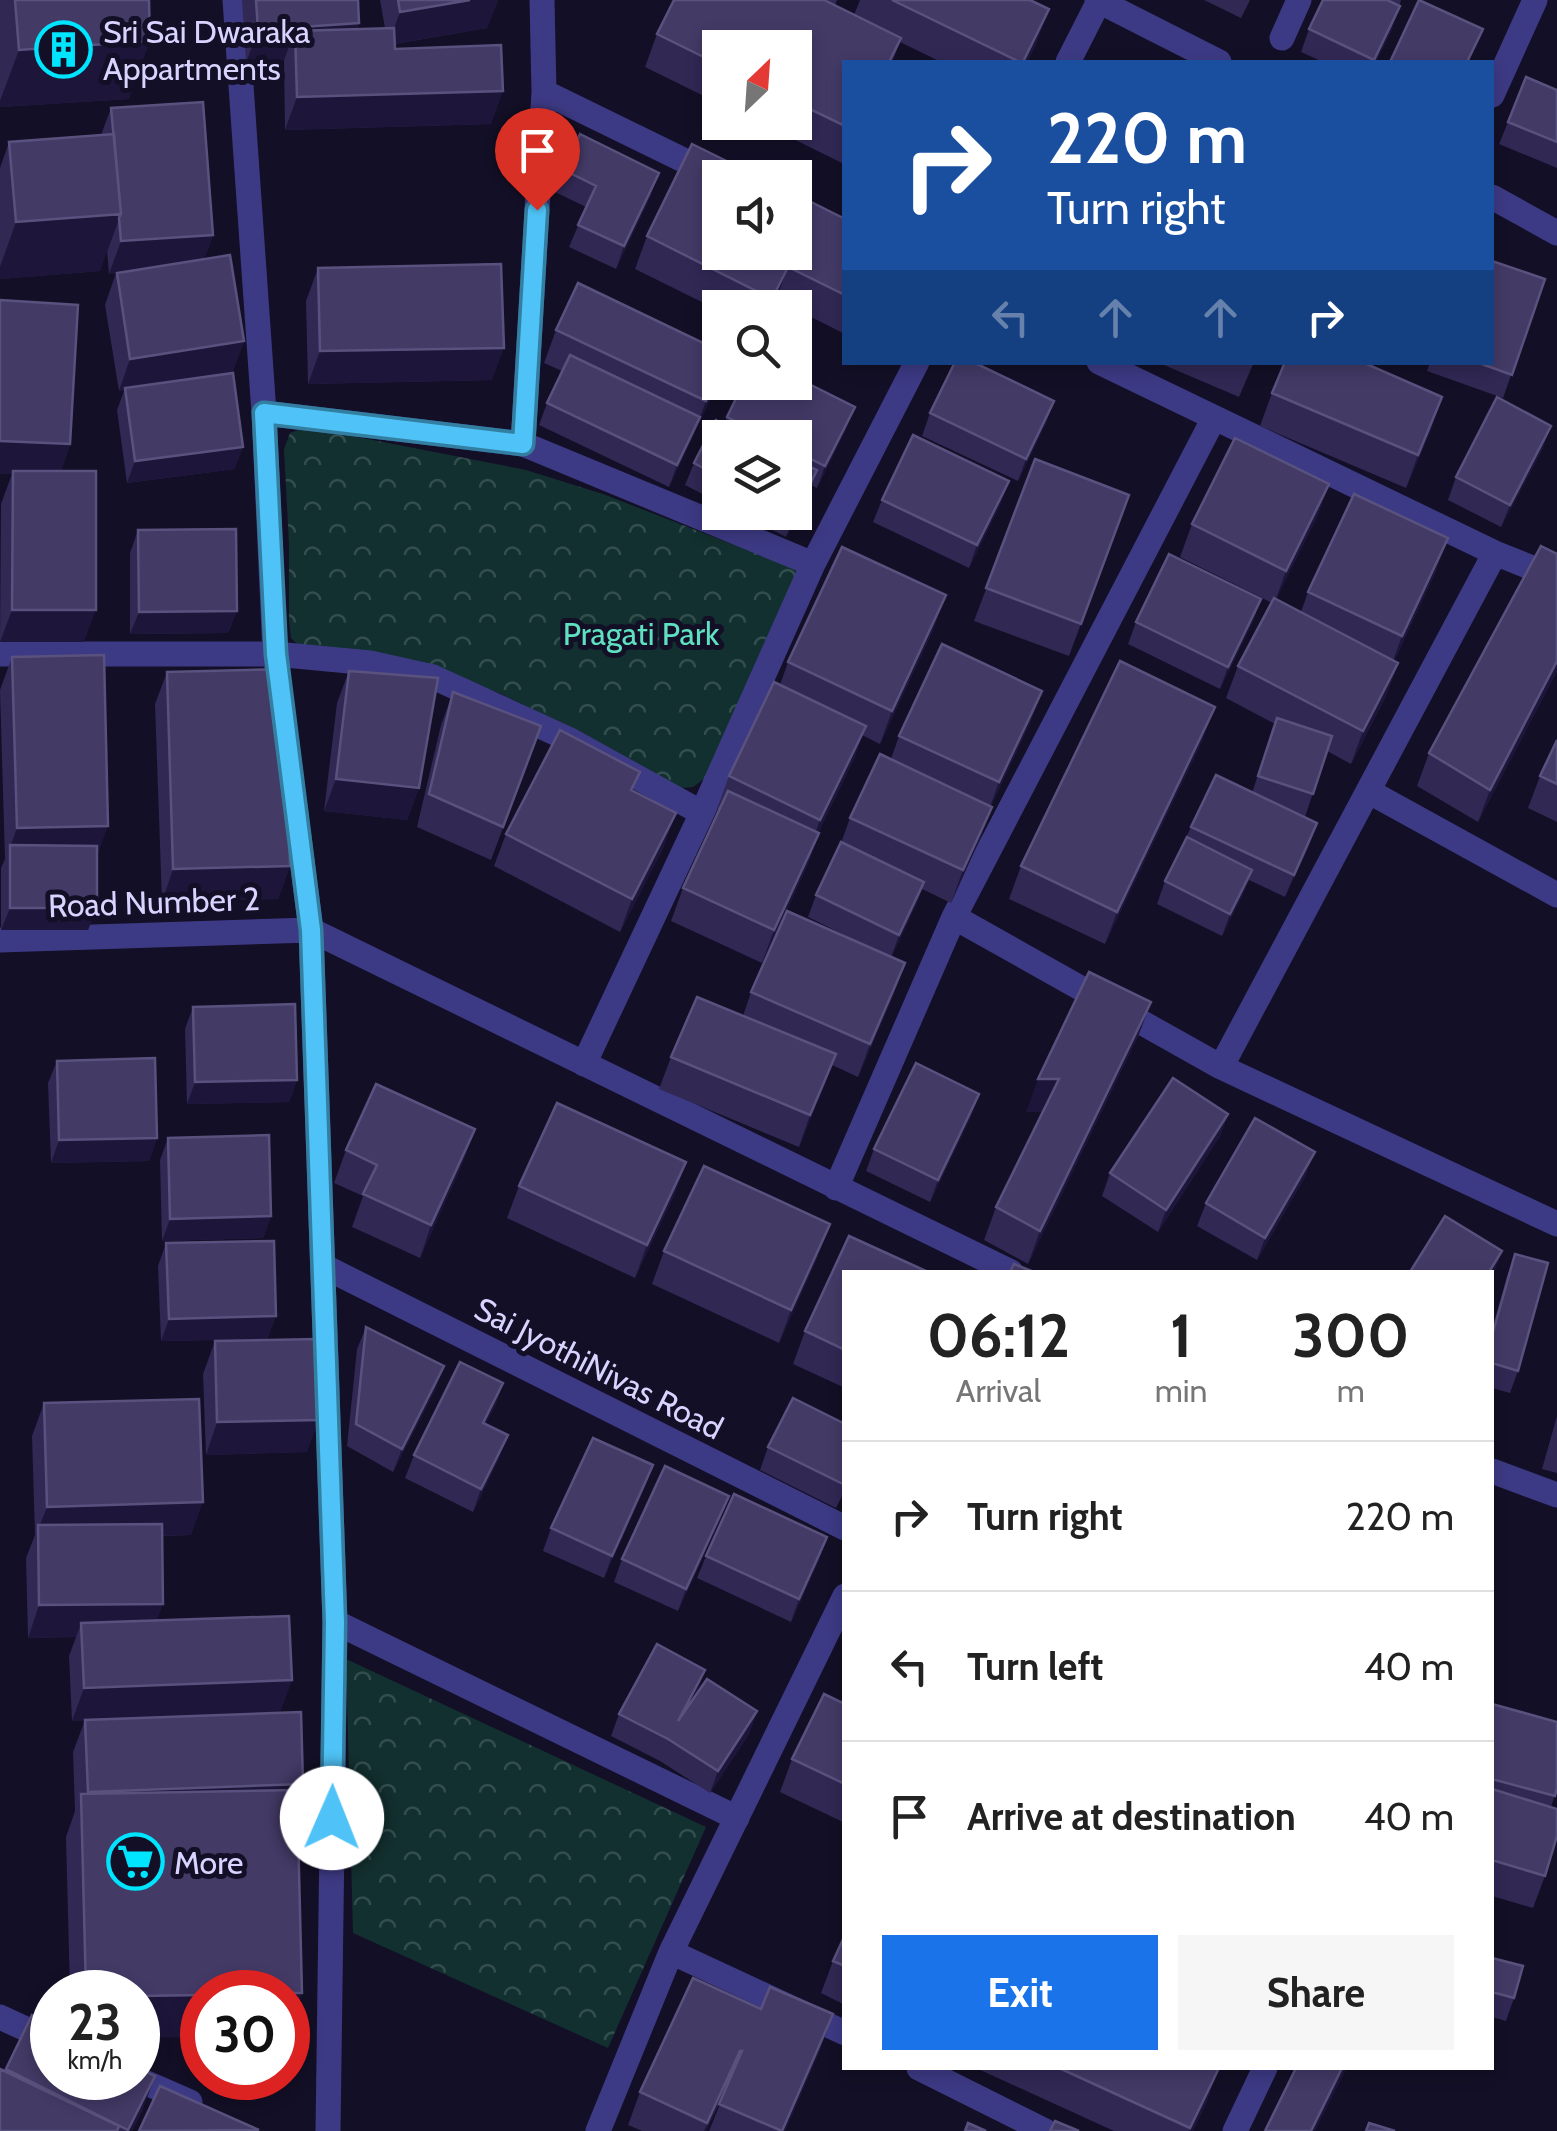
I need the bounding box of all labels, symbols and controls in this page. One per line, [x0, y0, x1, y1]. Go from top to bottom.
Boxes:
place label: Sri Sai Dwaraka Appartments [103, 12, 311, 88]
building icon: Sri Sai Dwaraka Appartments [34, 19, 94, 79]
north arrow [702, 30, 812, 140]
map controls [702, 30, 812, 530]
text: 220 m [1047, 95, 1247, 181]
icon: right [882, 100, 1012, 230]
pin [495, 108, 580, 211]
icon: arrive [510, 123, 565, 178]
button: sound [702, 160, 812, 270]
text: Turn right [1047, 181, 1226, 235]
button: search [702, 290, 812, 400]
icon: left [983, 290, 1038, 345]
icon: ahead [1088, 290, 1143, 345]
icon: ahead [1193, 290, 1248, 345]
icon: right [1298, 290, 1353, 345]
button: layers [702, 420, 812, 530]
park label: Pragati Park [563, 614, 720, 653]
street label: Road Number 2 [47, 879, 261, 925]
street label: Sai JyothiNivas Road [468, 1289, 730, 1447]
text: 06:12 [927, 1299, 1070, 1372]
text: 1 [1170, 1299, 1192, 1372]
text: 300 [1292, 1299, 1409, 1372]
text: Arrival [956, 1371, 1041, 1410]
text: min [1155, 1371, 1207, 1410]
text: m [1337, 1371, 1365, 1410]
icon: right [882, 1489, 937, 1544]
text: Turn right [967, 1493, 1123, 1540]
text: 220 m [1346, 1493, 1454, 1540]
icon: left [882, 1639, 937, 1694]
text: Turn left [967, 1643, 1103, 1690]
text: 40 m [1364, 1643, 1454, 1690]
position arrow [280, 1766, 384, 1870]
icon: arrive [882, 1789, 937, 1844]
text: Arrive at destination [967, 1793, 1296, 1840]
text: 40 m [1364, 1793, 1454, 1840]
supermarket icon: More [105, 1832, 165, 1892]
place label: More [174, 1843, 243, 1882]
button: Exit [882, 1935, 1158, 2050]
button: Share [1178, 1935, 1454, 2050]
speed limit sign: 30 [180, 1970, 310, 2100]
text: 23 [68, 1992, 122, 2053]
text: km/h [68, 2045, 122, 2075]

